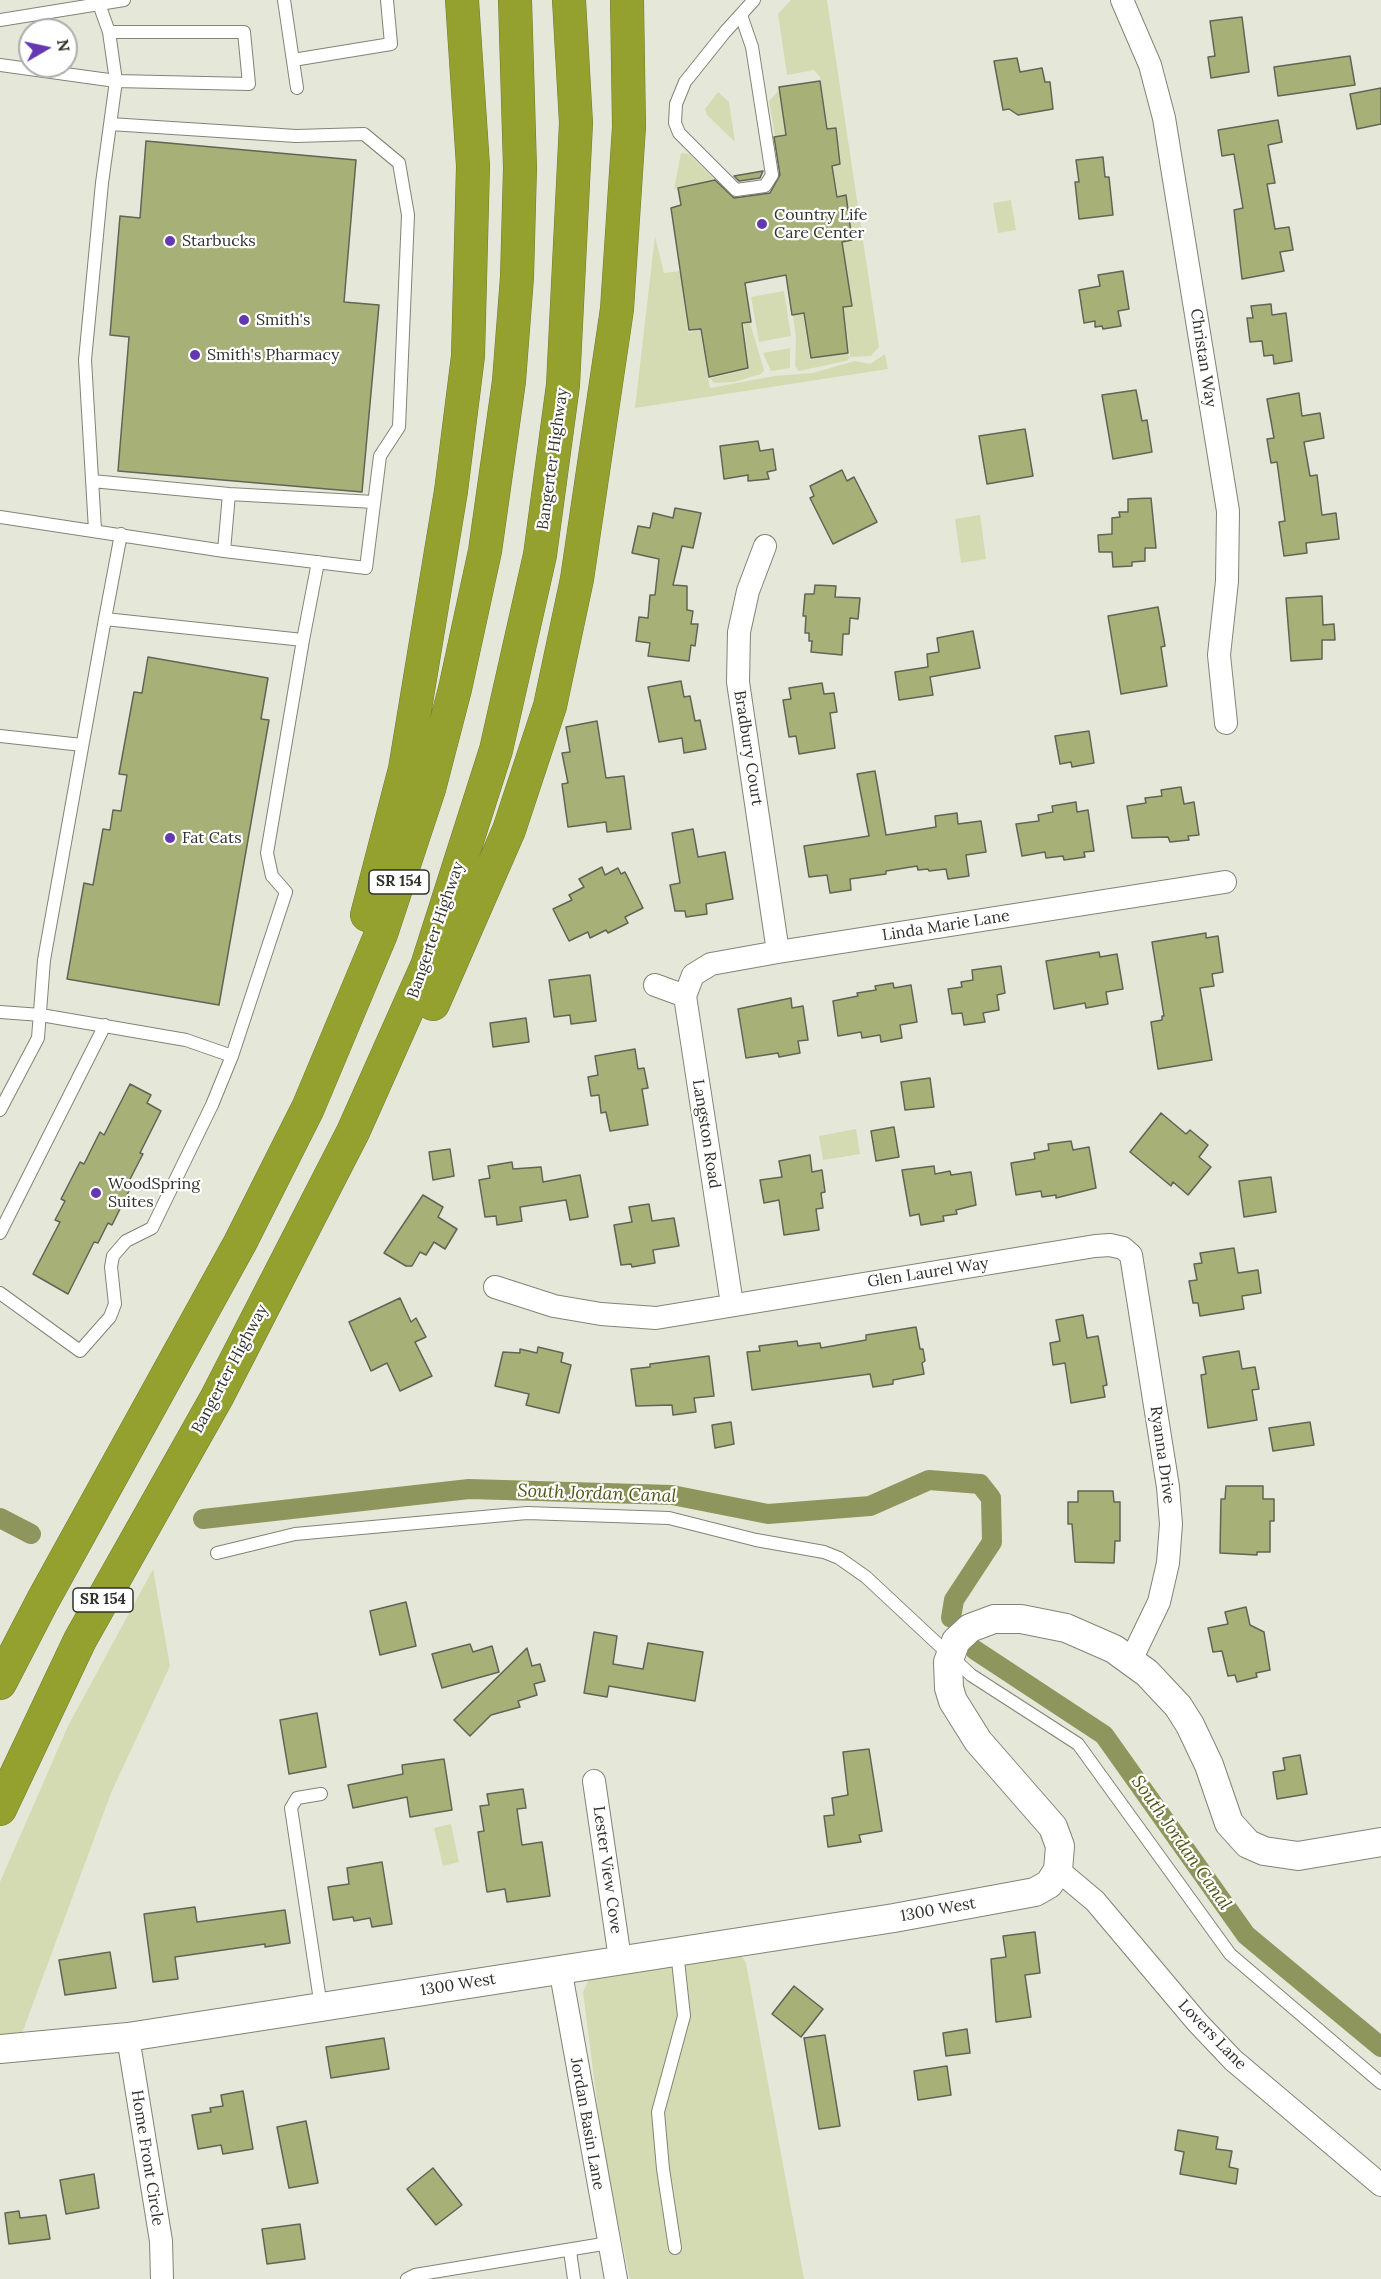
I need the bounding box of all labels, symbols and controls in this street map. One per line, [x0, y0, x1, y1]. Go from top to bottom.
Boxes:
north arrow [18, 18, 78, 78]
text: N [53, 38, 75, 53]
place label: Country Life Care Center [774, 205, 867, 243]
marker: Country Life Care Center [755, 217, 769, 231]
place label: Starbucks [182, 231, 256, 251]
marker: Starbucks [163, 234, 177, 248]
street label: Christan Way [1186, 307, 1220, 409]
place label: Smith's [256, 310, 310, 330]
marker: Smith's [237, 313, 251, 327]
place label: Smith's Pharmacy [207, 345, 339, 365]
marker: Smith's Pharmacy [188, 348, 202, 362]
street label: Bangerter Highway [534, 387, 572, 531]
street label: Bradbury Court [729, 689, 767, 807]
place label: Fat Cats [182, 828, 242, 848]
marker: Fat Cats [163, 831, 177, 845]
street label: Bangerter Highway [404, 859, 468, 1001]
road number: SR 154 [369, 870, 429, 894]
street label: Linda Marie Lane [881, 906, 1011, 946]
street label: Langston Road [688, 1078, 724, 1190]
place label: WoodSpring Suites [108, 1174, 200, 1212]
marker: WoodSpring Suites [89, 1186, 103, 1200]
street label: Glen Laurel Way [866, 1254, 990, 1292]
street label: Bangerter Highway [188, 1301, 272, 1437]
street label: Ryanna Drive [1146, 1405, 1178, 1505]
water label: South Jordan Canal [517, 1480, 677, 1508]
road number: SR 154 [73, 1588, 133, 1612]
water label: South Jordan Canal [1126, 1772, 1236, 1914]
street label: Lester View Cove [589, 1805, 625, 1935]
street label: 1300 West [899, 1894, 977, 1926]
street label: 1300 West [419, 1970, 497, 2000]
street label: Lovers Lane [1174, 1996, 1250, 2074]
street label: Jordan Basin Lane [566, 2056, 608, 2192]
street label: Home Front Circle [127, 2089, 167, 2227]

